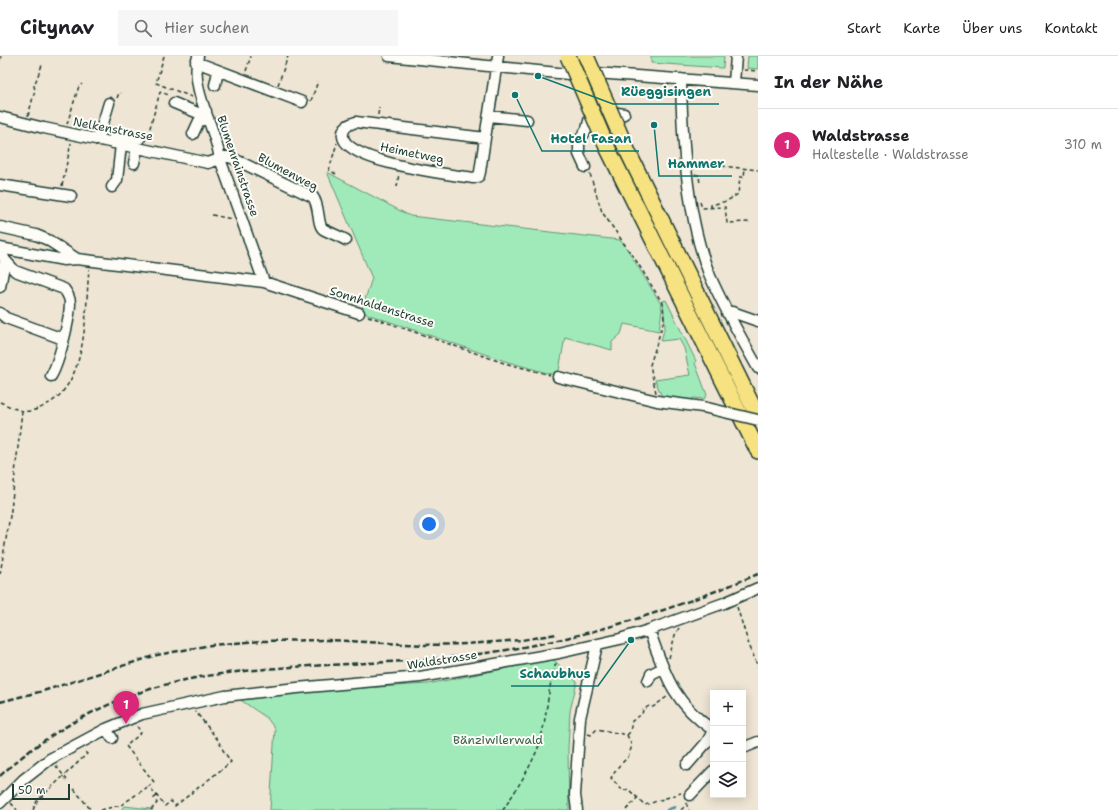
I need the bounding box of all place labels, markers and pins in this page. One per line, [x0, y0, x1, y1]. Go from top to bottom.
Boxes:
callout: Rüeggisingen [613, 79, 719, 104]
callout: Hotel Fasan [542, 126, 639, 151]
callout: Hammer [659, 151, 732, 176]
callout: Schaubhus [511, 661, 598, 686]
pin: 1 [113, 691, 139, 724]

